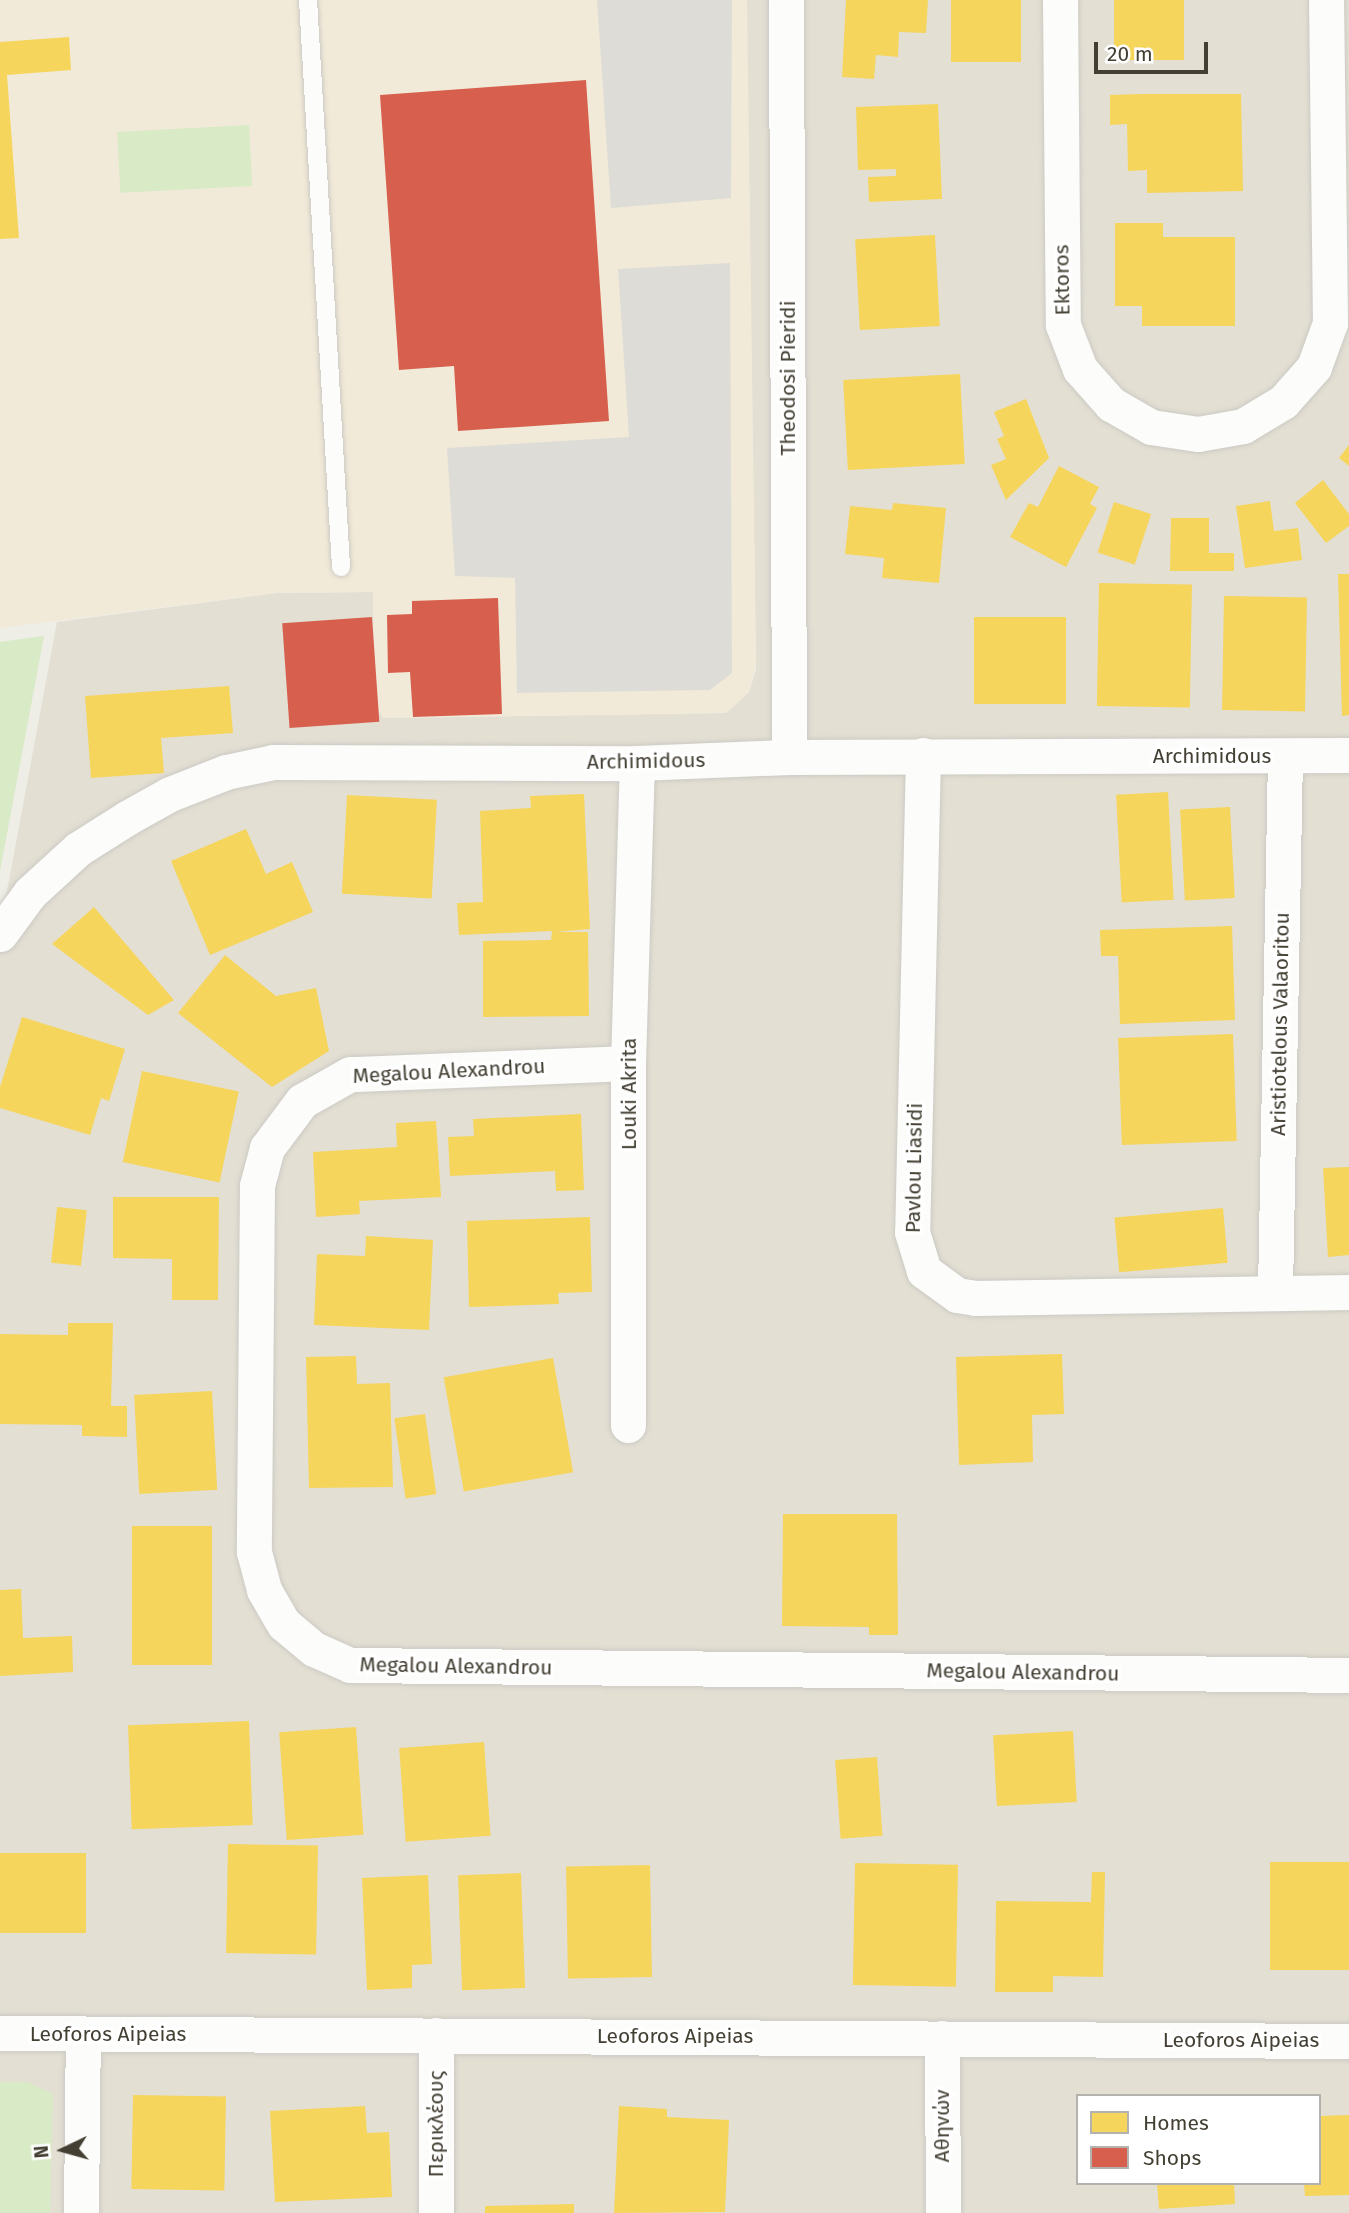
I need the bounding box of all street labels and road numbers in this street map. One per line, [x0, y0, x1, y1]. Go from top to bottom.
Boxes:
street label: Ektoros [1049, 244, 1075, 316]
street label: Theodosi Pieridi [775, 300, 801, 456]
street label: Archimidous [1153, 743, 1271, 769]
street label: Archimidous [587, 747, 705, 775]
street label: Aristiotelous Valaoritou [1265, 912, 1295, 1136]
street label: Louki Akrita [616, 1038, 642, 1150]
street label: Megalou Alexandrou [352, 1053, 546, 1089]
street label: Pavlou Liasidi [900, 1103, 928, 1233]
street label: Megalou Alexandrou [359, 1652, 553, 1680]
street label: Megalou Alexandrou [926, 1658, 1120, 1686]
street label: Leoforos Aipeias [30, 2021, 186, 2047]
street label: Leoforos Aipeias [597, 2023, 753, 2049]
street label: Leoforos Aipeias [1163, 2027, 1319, 2053]
street label: Περικλέους [423, 2071, 449, 2177]
street label: Αθηνών [929, 2090, 955, 2162]

